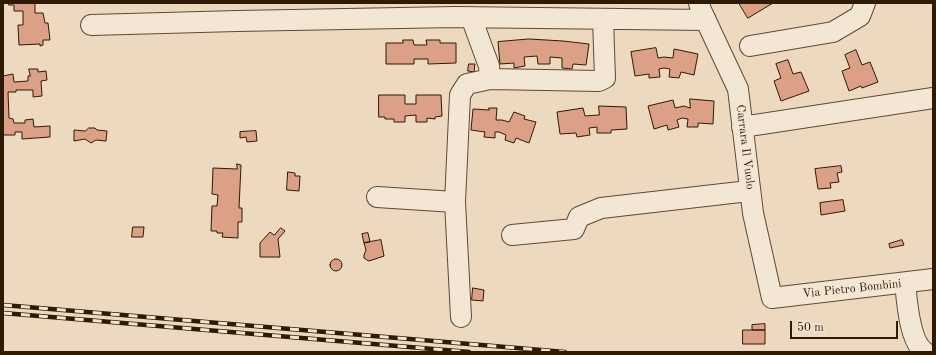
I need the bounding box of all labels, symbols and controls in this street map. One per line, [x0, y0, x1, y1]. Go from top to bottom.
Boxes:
street label: Carrara Il Vuolo [733, 104, 757, 190]
street label: Via Pietro Bombini [802, 277, 902, 301]
scale bar [792, 313, 900, 339]
text: 50 m [797, 322, 824, 334]

